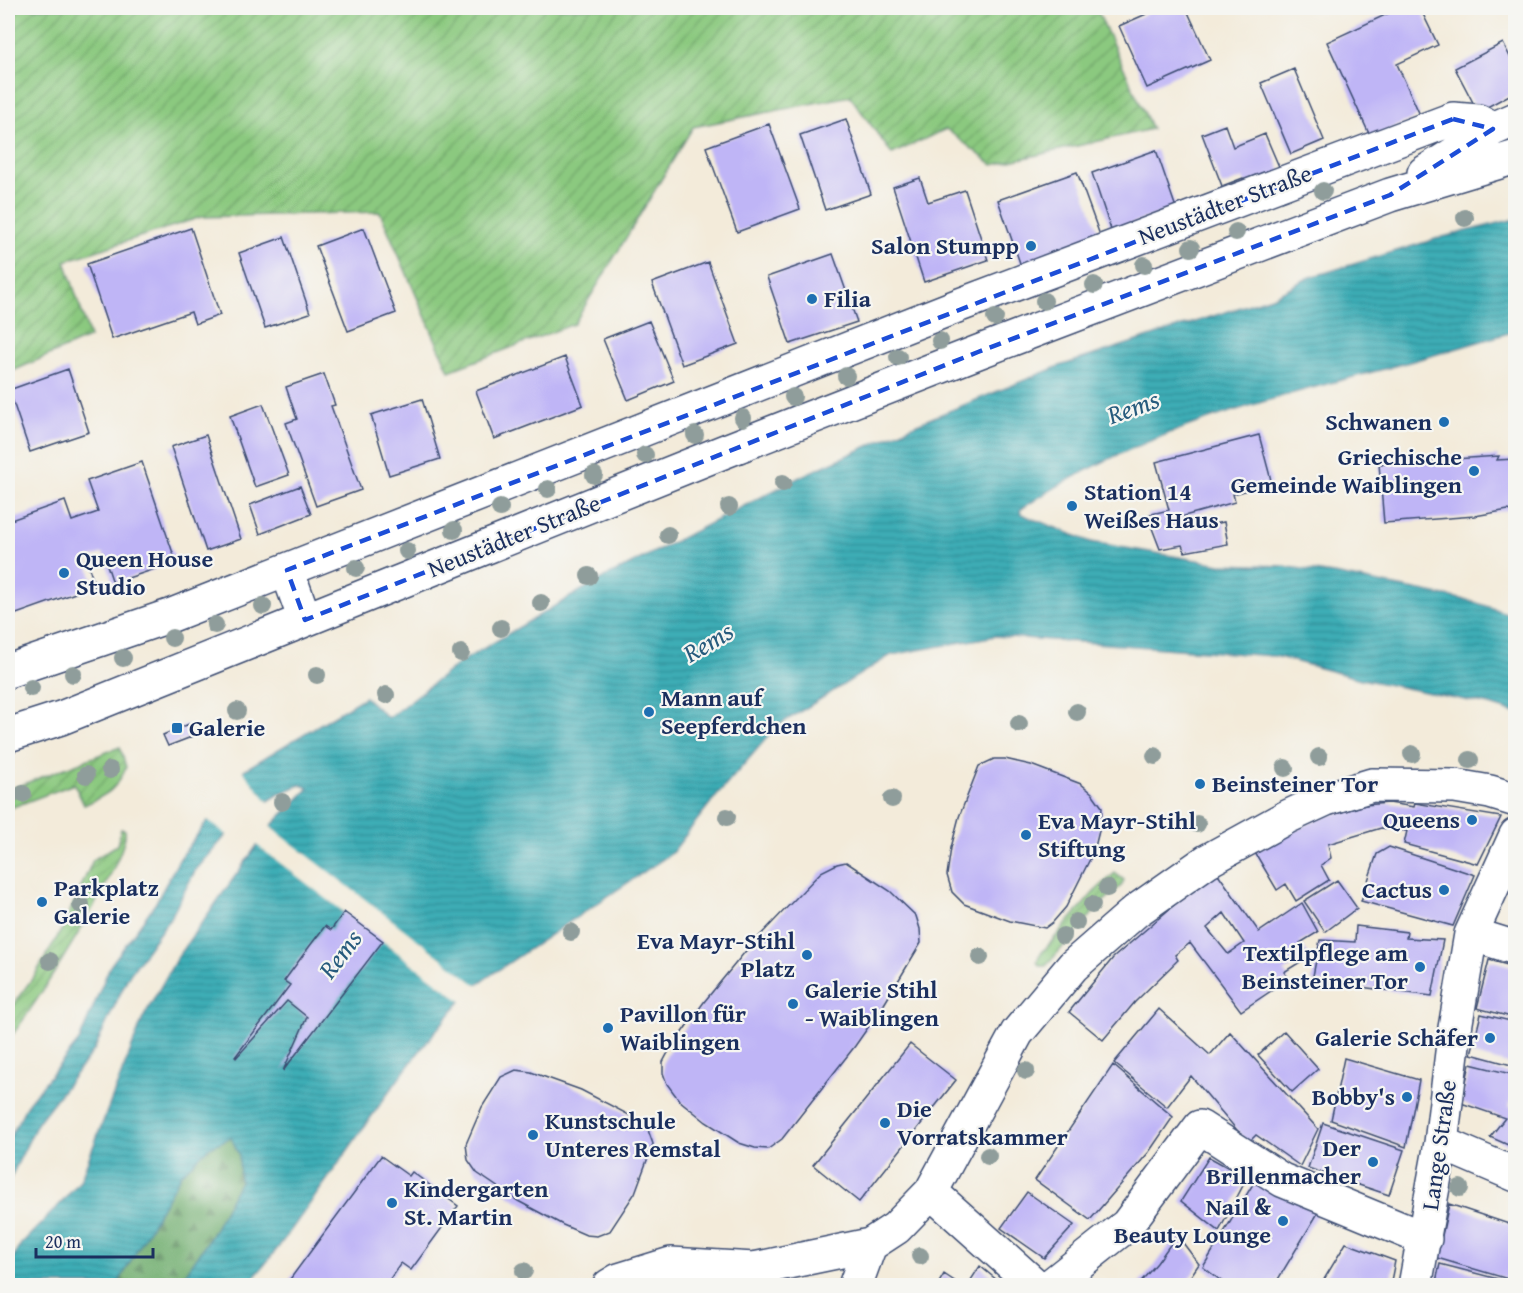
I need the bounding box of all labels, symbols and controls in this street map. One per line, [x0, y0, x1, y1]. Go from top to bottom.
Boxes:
street label: Neustädter Straße [1133, 155, 1317, 254]
place label: Salon Stumpp [871, 228, 1019, 263]
marker: Salon Stumpp [1024, 239, 1038, 253]
place label: Filia [824, 281, 872, 316]
marker: Filia [805, 292, 819, 306]
water label: Rems [1100, 379, 1165, 434]
place label: Schwanen [1325, 404, 1432, 439]
marker: Schwanen [1437, 415, 1451, 429]
place label: Griechische Gemeinde Waiblingen [1231, 439, 1462, 502]
marker: Griechische Gemeinde Waiblingen [1467, 464, 1481, 478]
place label: Station 14 Weißes Haus [1084, 474, 1219, 537]
street label: Neustädter Straße [422, 485, 605, 586]
marker: Station 14 Weißes Haus [1065, 499, 1079, 513]
place label: Queen House Studio [76, 541, 213, 604]
marker: Queen House Studio [57, 566, 71, 580]
water label: Rems [674, 611, 741, 672]
place label: Mann auf Seepferdchen [661, 680, 806, 743]
marker: Mann auf Seepferdchen [642, 705, 656, 719]
place label: Galerie [189, 710, 266, 745]
marker: Galerie [170, 721, 184, 735]
place label: Beinsteiner Tor [1212, 766, 1378, 801]
marker: Beinsteiner Tor [1193, 777, 1207, 791]
place label: Queens [1383, 802, 1460, 837]
place label: Eva Mayr-Stihl Stiftung [1038, 803, 1197, 866]
marker: Queens [1465, 813, 1479, 827]
marker: Eva Mayr-Stihl Stiftung [1019, 828, 1033, 842]
place label: Parkplatz Galerie [54, 870, 159, 933]
place label: Cactus [1362, 872, 1432, 907]
marker: Cactus [1437, 883, 1451, 897]
marker: Parkplatz Galerie [35, 895, 49, 909]
water label: Rems [308, 920, 371, 987]
place label: Eva Mayr-Stihl Platz [637, 923, 796, 986]
place label: Textilpflege am Beinsteiner Tor [1242, 935, 1408, 998]
marker: Eva Mayr-Stihl Platz [800, 948, 814, 962]
marker: Textilpflege am Beinsteiner Tor [1413, 960, 1427, 974]
place label: Galerie Stihl - Waiblingen [805, 972, 939, 1035]
place label: Pavillon für Waiblingen [620, 996, 746, 1059]
marker: Galerie Stihl - Waiblingen [786, 997, 800, 1011]
place label: Galerie Schäfer [1315, 1020, 1478, 1055]
marker: Pavillon für Waiblingen [601, 1021, 615, 1035]
marker: Galerie Schäfer [1483, 1031, 1497, 1045]
street label: Lange Straße [1412, 1077, 1465, 1212]
place label: Bobby's [1312, 1079, 1395, 1114]
marker: Bobby's [1400, 1090, 1414, 1104]
place label: Die Vorratskammer [897, 1091, 1068, 1154]
place label: Kunstschule Unteres Remstal [545, 1103, 721, 1166]
marker: Die Vorratskammer [878, 1116, 892, 1130]
marker: Kunstschule Unteres Remstal [526, 1128, 540, 1142]
place label: Der Brillenmacher [1206, 1130, 1361, 1193]
marker: Der Brillenmacher [1366, 1155, 1380, 1169]
place label: Kindergarten St. Martin [404, 1171, 548, 1234]
place label: Nail & Beauty Lounge [1114, 1189, 1271, 1252]
marker: Kindergarten St. Martin [385, 1196, 399, 1210]
marker: Nail & Beauty Lounge [1276, 1214, 1290, 1228]
scale bar [36, 1221, 153, 1259]
text: 20 m [45, 1228, 81, 1255]

